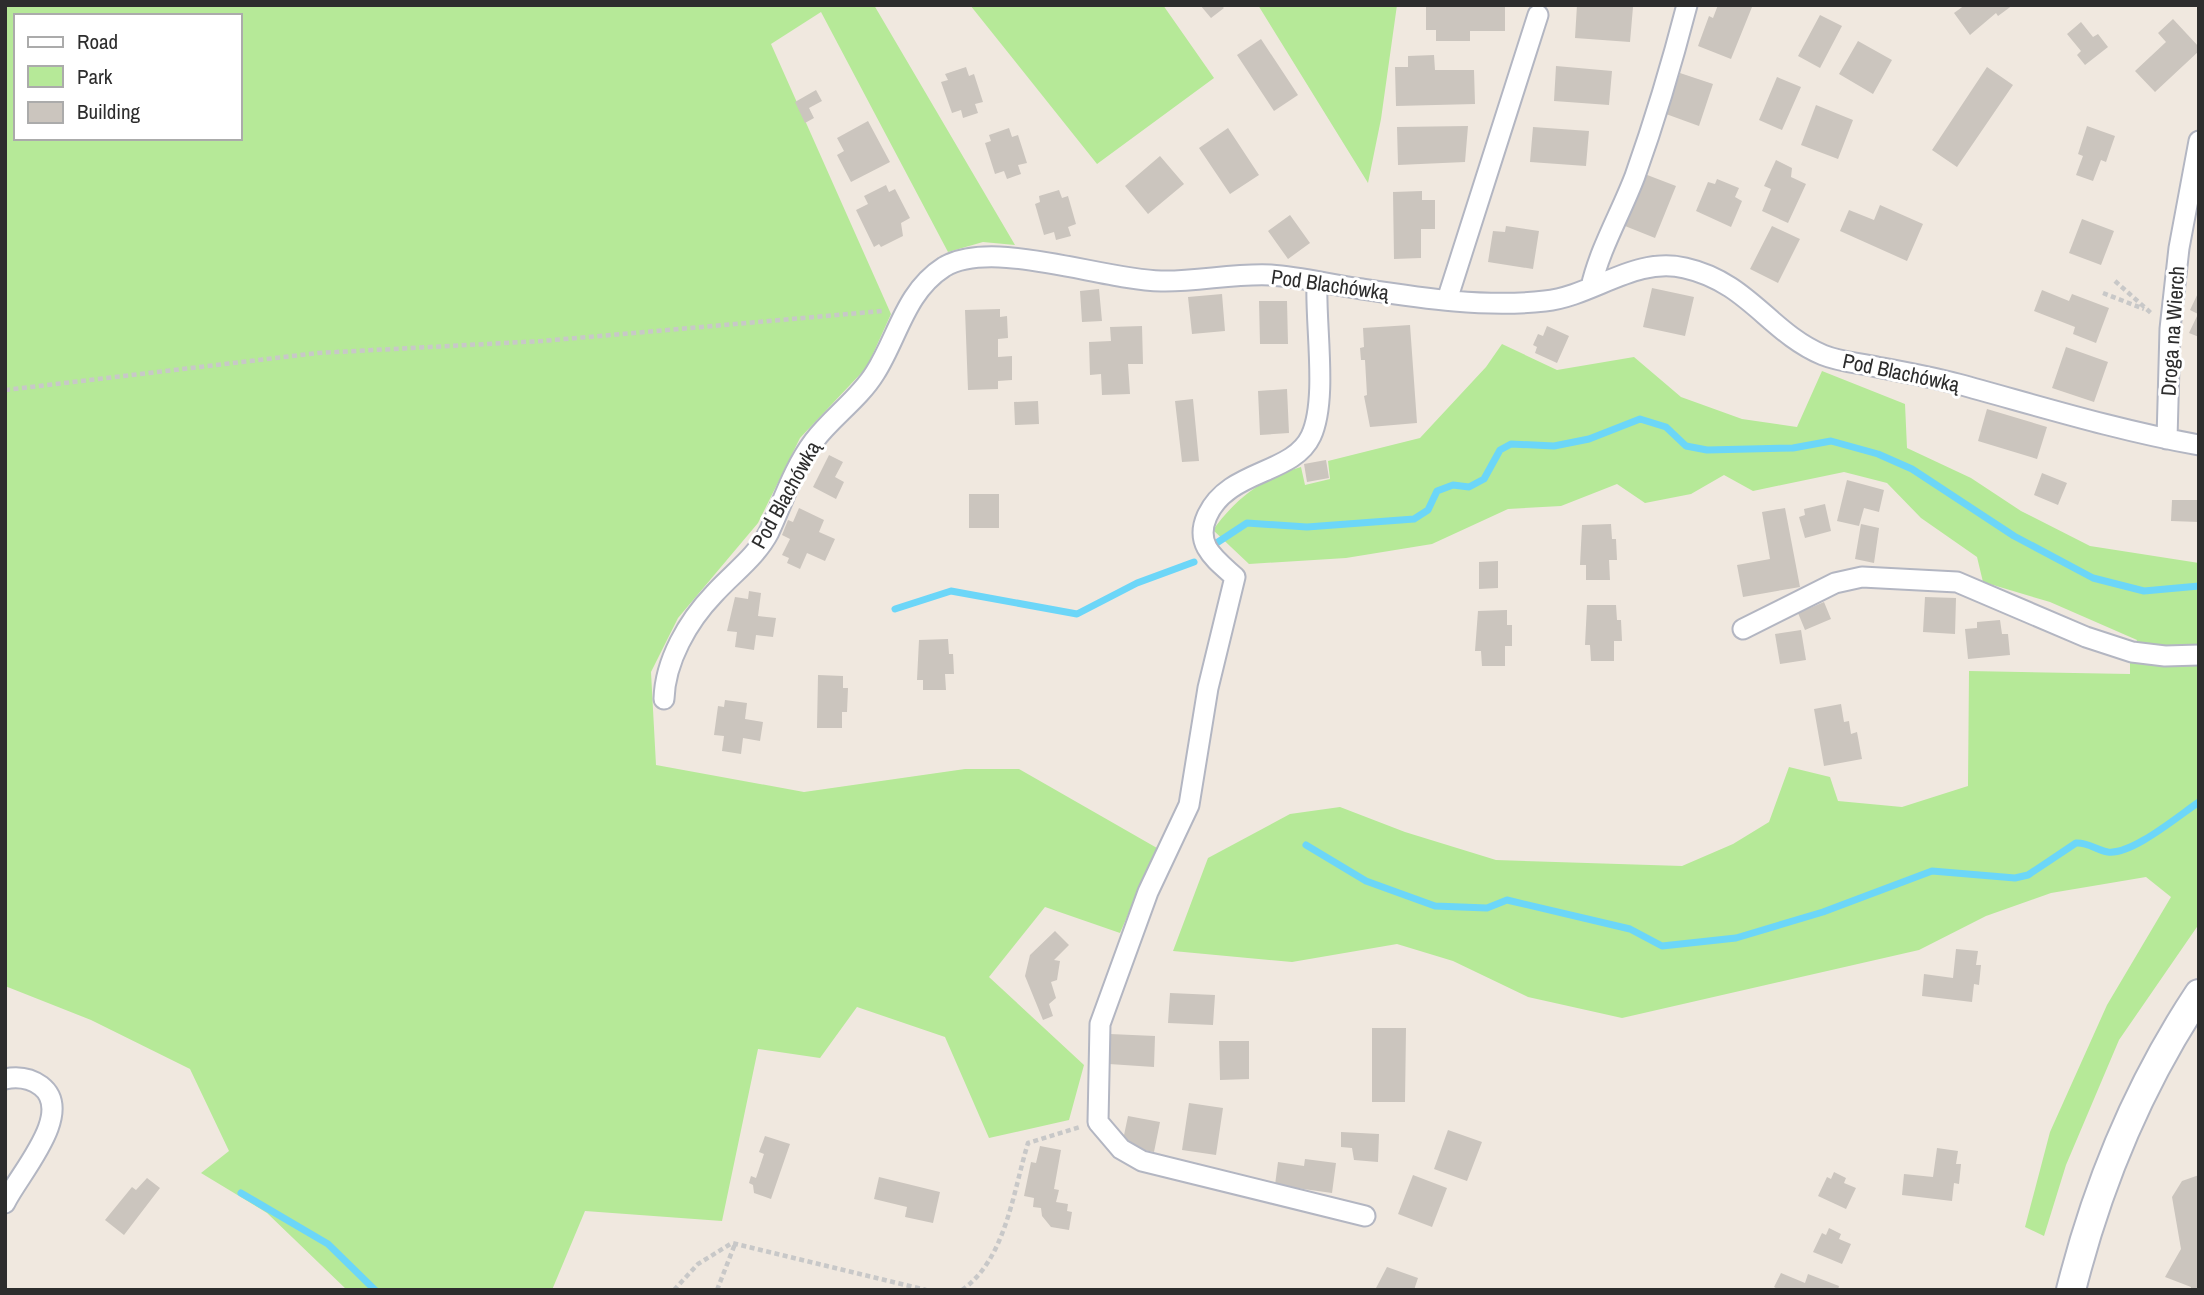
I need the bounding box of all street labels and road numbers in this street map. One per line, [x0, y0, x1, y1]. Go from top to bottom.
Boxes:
street label: Pod Blachówką [1269, 262, 1392, 307]
street label: Droga na Wierch [2153, 265, 2192, 397]
street label: Pod Blachówką [1840, 346, 1964, 399]
street label: Pod Blachówką [744, 435, 828, 554]

